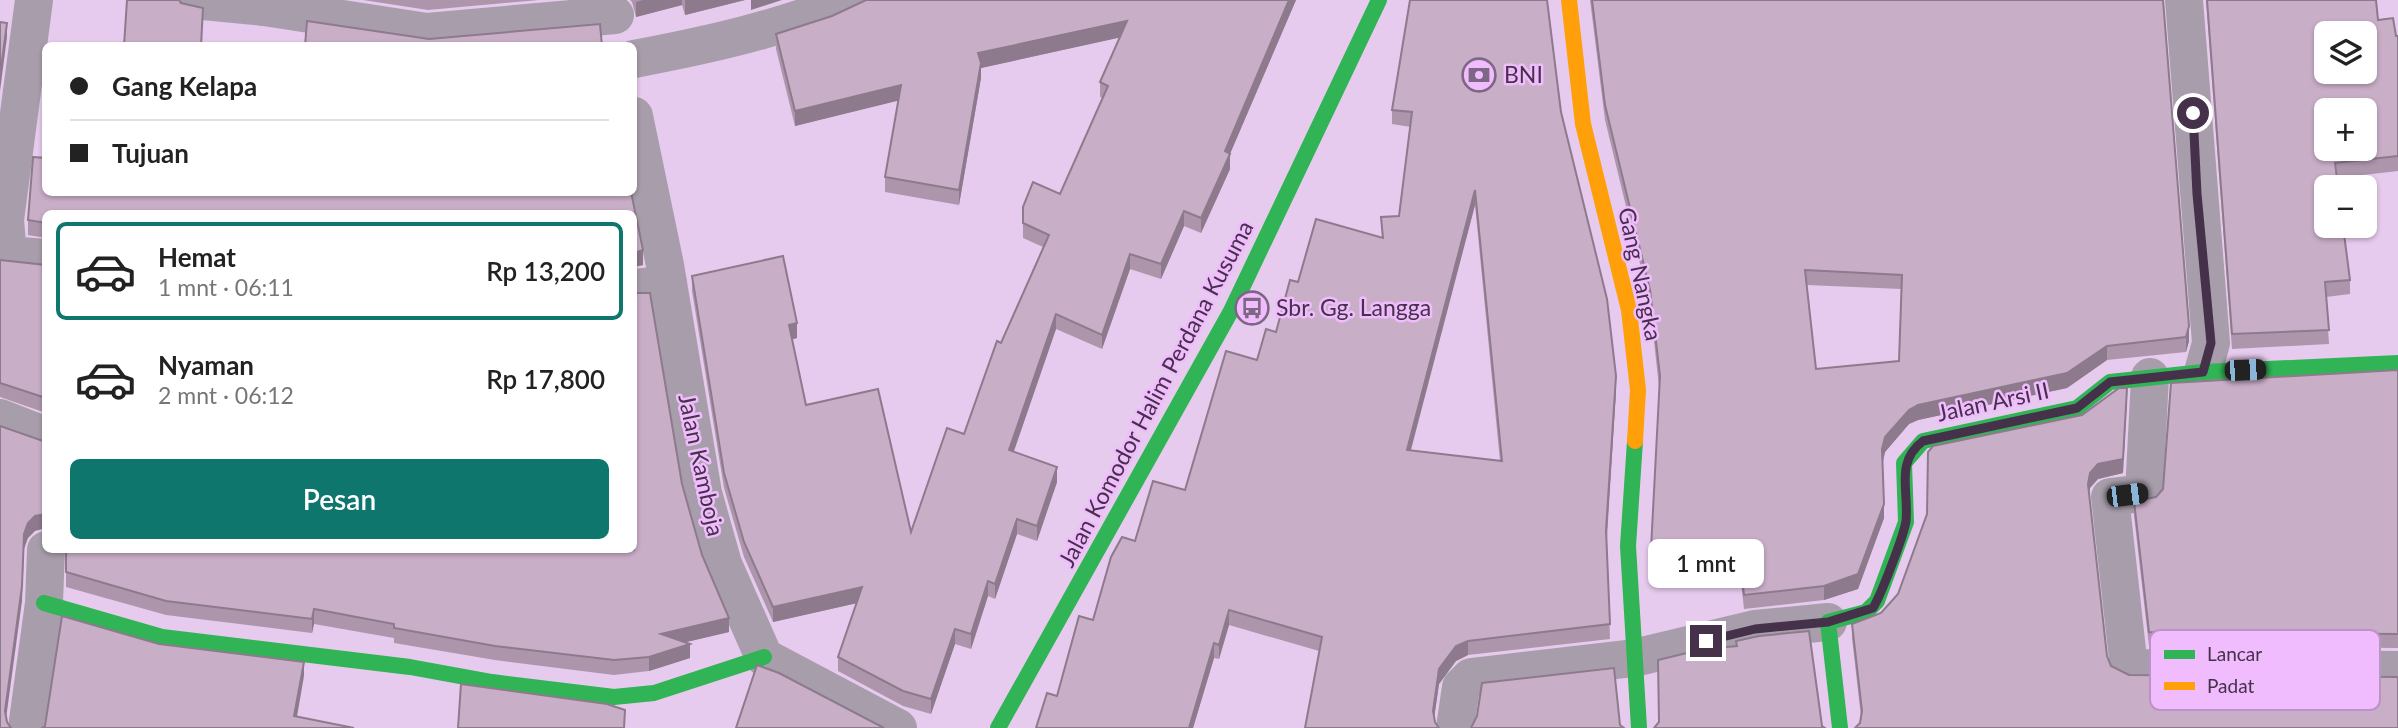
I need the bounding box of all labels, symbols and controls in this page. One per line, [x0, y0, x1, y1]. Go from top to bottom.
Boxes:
map controls [2314, 21, 2377, 238]
button: layers [2314, 21, 2377, 84]
bank icon: BNI [1460, 56, 1498, 94]
place label: BNI [1504, 60, 1543, 88]
text: Gang Kelapa [112, 70, 257, 102]
route start [2177, 97, 2209, 129]
button: + [2314, 98, 2377, 161]
text: Tujuan [112, 137, 189, 169]
button: − [2314, 175, 2377, 238]
street label: Gang Nangka [1613, 205, 1669, 343]
street label: Jalan Komodor Halim Perdana Kusuma [1052, 216, 1259, 571]
icon: car [74, 240, 137, 303]
text: Hemat [158, 241, 236, 273]
text: Rp 13,200 [486, 255, 605, 287]
text: 1 mnt · 06:11 [158, 273, 294, 301]
bus stop icon: Sbr. Gg. Langga [1233, 289, 1271, 327]
place label: Sbr. Gg. Langga [1276, 293, 1431, 321]
icon: car [74, 348, 137, 411]
text: Nyaman [158, 349, 254, 381]
car [2224, 359, 2267, 381]
text: Rp 17,800 [486, 363, 605, 395]
street label: Jalan Arsi II [1934, 376, 2051, 427]
text: 2 mnt · 06:12 [158, 381, 294, 409]
street label: Jalan Kamboja [673, 391, 731, 538]
button: Pesan [70, 459, 609, 539]
car [2105, 482, 2150, 508]
callout: 1 mnt [1648, 540, 1764, 588]
text: 1 mnt [1676, 549, 1736, 577]
route end [1690, 625, 1722, 657]
legend [2150, 630, 2380, 710]
text: Lancar [2207, 642, 2262, 665]
text: Padat [2207, 674, 2255, 697]

